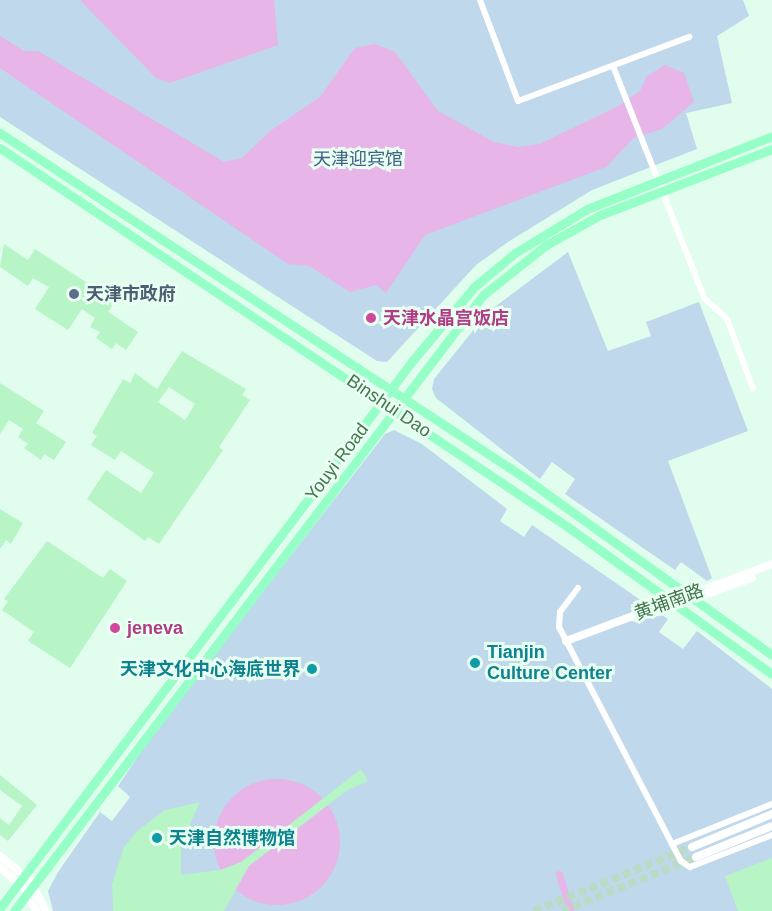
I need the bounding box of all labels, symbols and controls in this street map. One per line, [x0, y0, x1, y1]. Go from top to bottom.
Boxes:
park label: 天津迎宾馆 [313, 148, 403, 170]
place label: 天津市政府 [86, 283, 176, 305]
marker: 天津市政府 [67, 287, 81, 301]
place label: 天津水晶宫饭店 [383, 307, 509, 329]
marker: 天津水晶宫饭店 [364, 311, 378, 325]
street label: Binshui Dao [343, 370, 435, 442]
street label: Youyi Road [301, 419, 373, 505]
street label: 黄埔南路 [631, 580, 707, 624]
place label: jeneva [127, 617, 183, 639]
marker: jeneva [108, 621, 122, 635]
place label: Tianjin Culture Center [487, 642, 612, 684]
marker: Tianjin Culture Center [468, 656, 482, 670]
place label: 天津文化中心海底世界 [120, 658, 300, 680]
marker: 天津文化中心海底世界 [305, 662, 319, 676]
place label: 天津自然博物馆 [169, 827, 295, 849]
marker: 天津自然博物馆 [150, 831, 164, 845]

